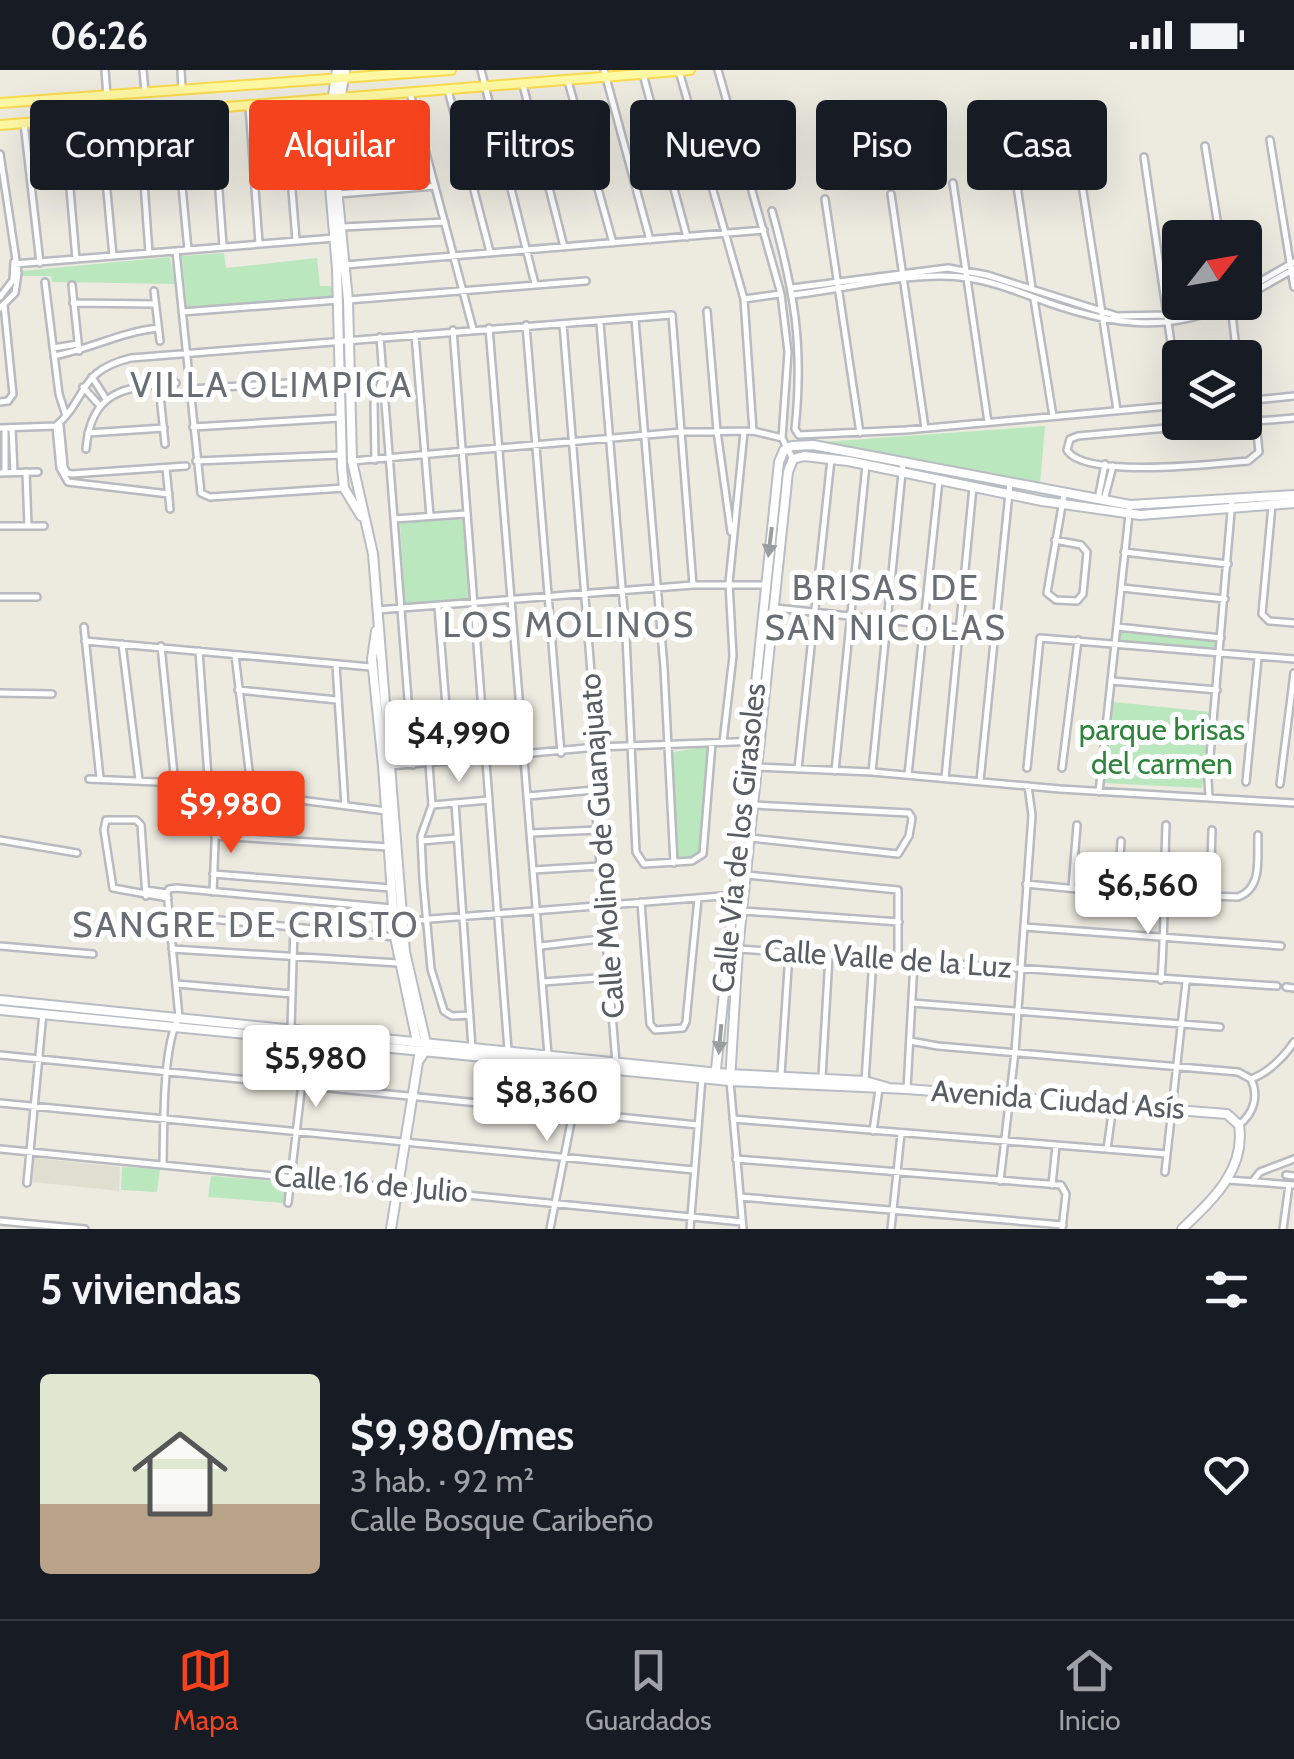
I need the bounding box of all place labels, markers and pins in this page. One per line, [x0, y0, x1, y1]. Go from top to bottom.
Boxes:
pin: $4,990 [378, 700, 540, 785]
pin: $9,980 [150, 771, 312, 856]
pin: $6,560 [1067, 852, 1229, 937]
pin: $5,980 [235, 1025, 397, 1110]
pin: $8,360 [466, 1059, 628, 1144]

